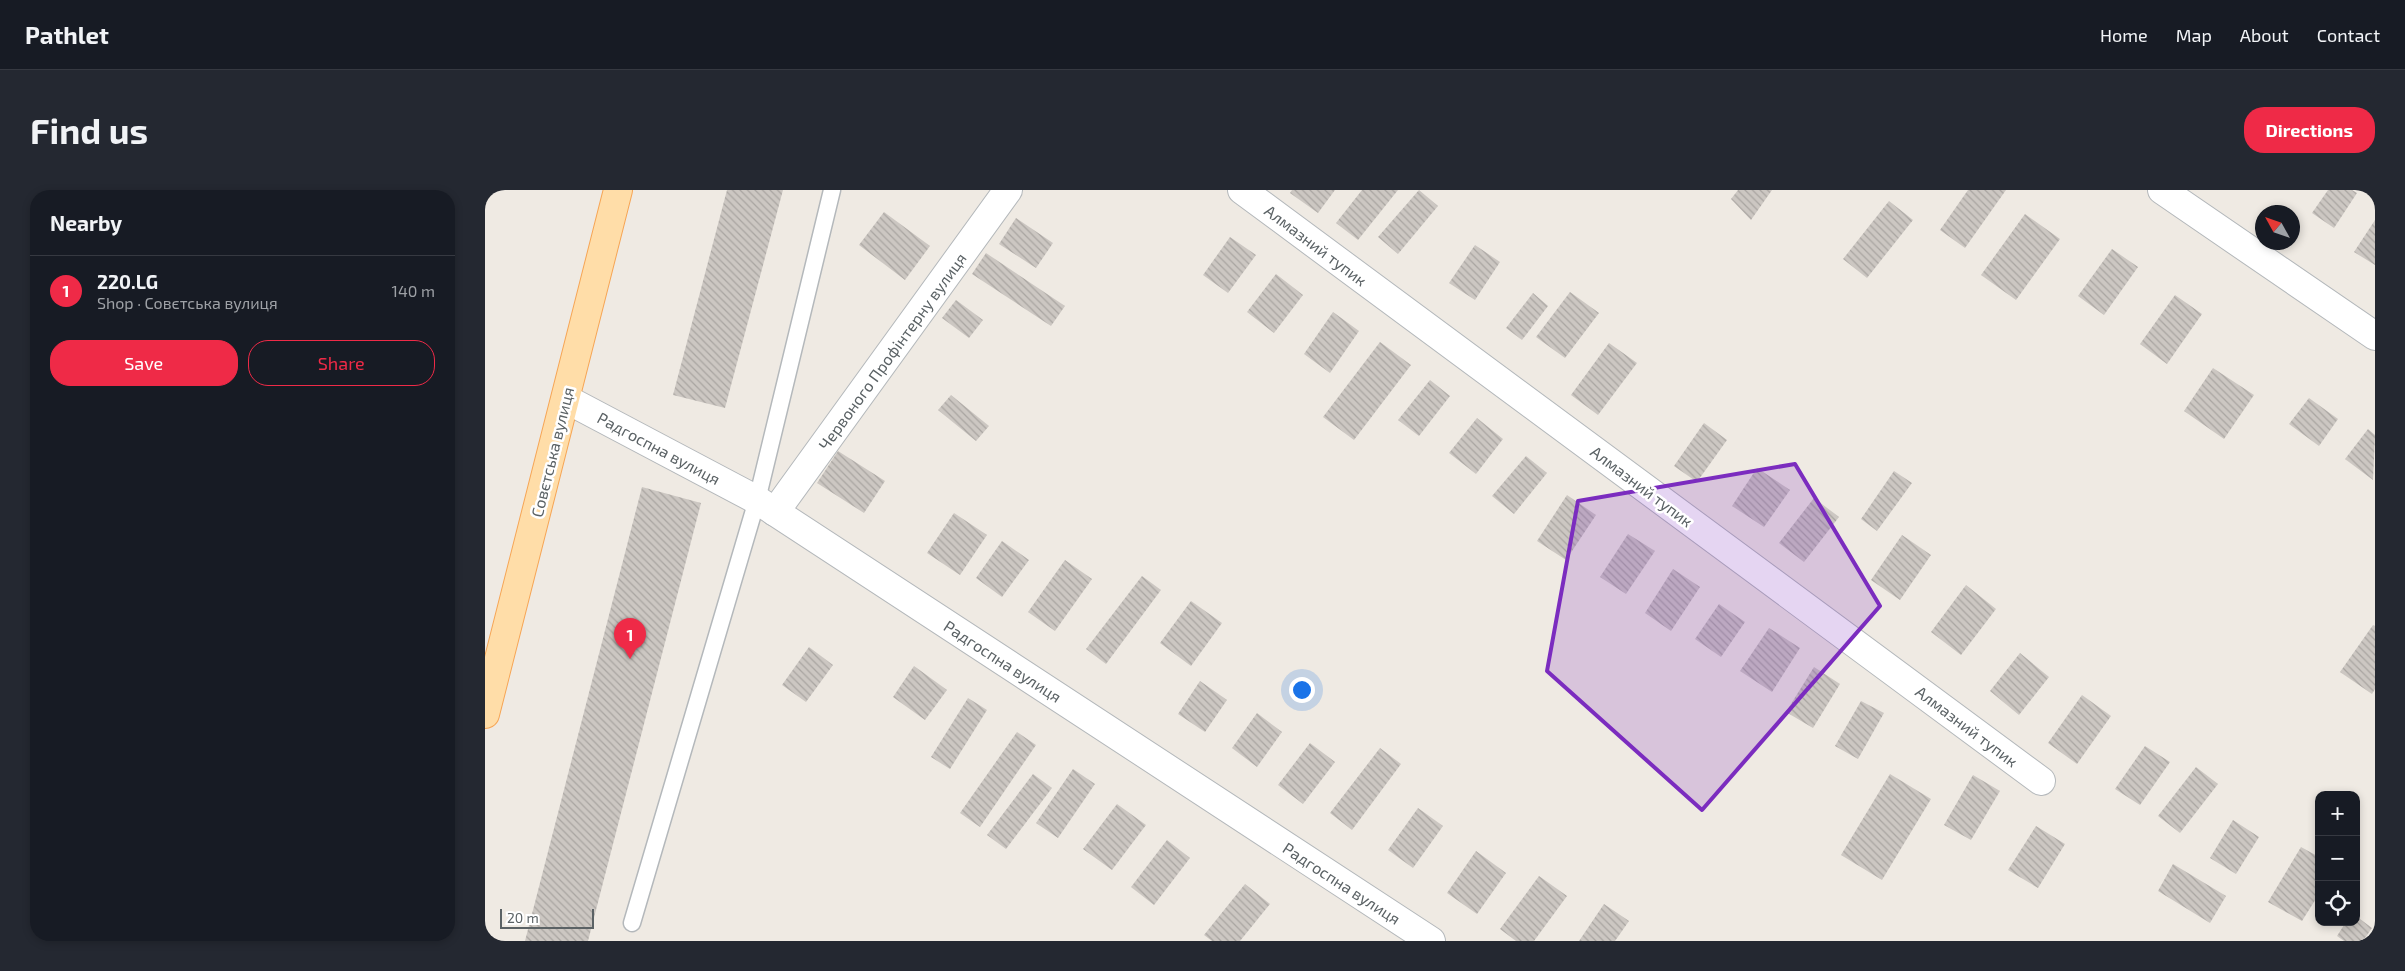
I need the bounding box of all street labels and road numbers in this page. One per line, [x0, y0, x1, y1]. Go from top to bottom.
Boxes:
street label: Алмазний тупик [1261, 200, 1371, 291]
street label: Червоного Профінтерну вулиця [814, 249, 971, 454]
street label: Совєтська вулиця [527, 385, 578, 519]
street label: Радгоспна вулиця [594, 408, 724, 489]
street label: Алмазний тупик [1587, 441, 1697, 532]
street label: Радгоспна вулиця [940, 616, 1065, 707]
street label: Алмазний тупик [1912, 681, 2022, 772]
street label: Радгоспна вулиця [1279, 838, 1404, 929]

